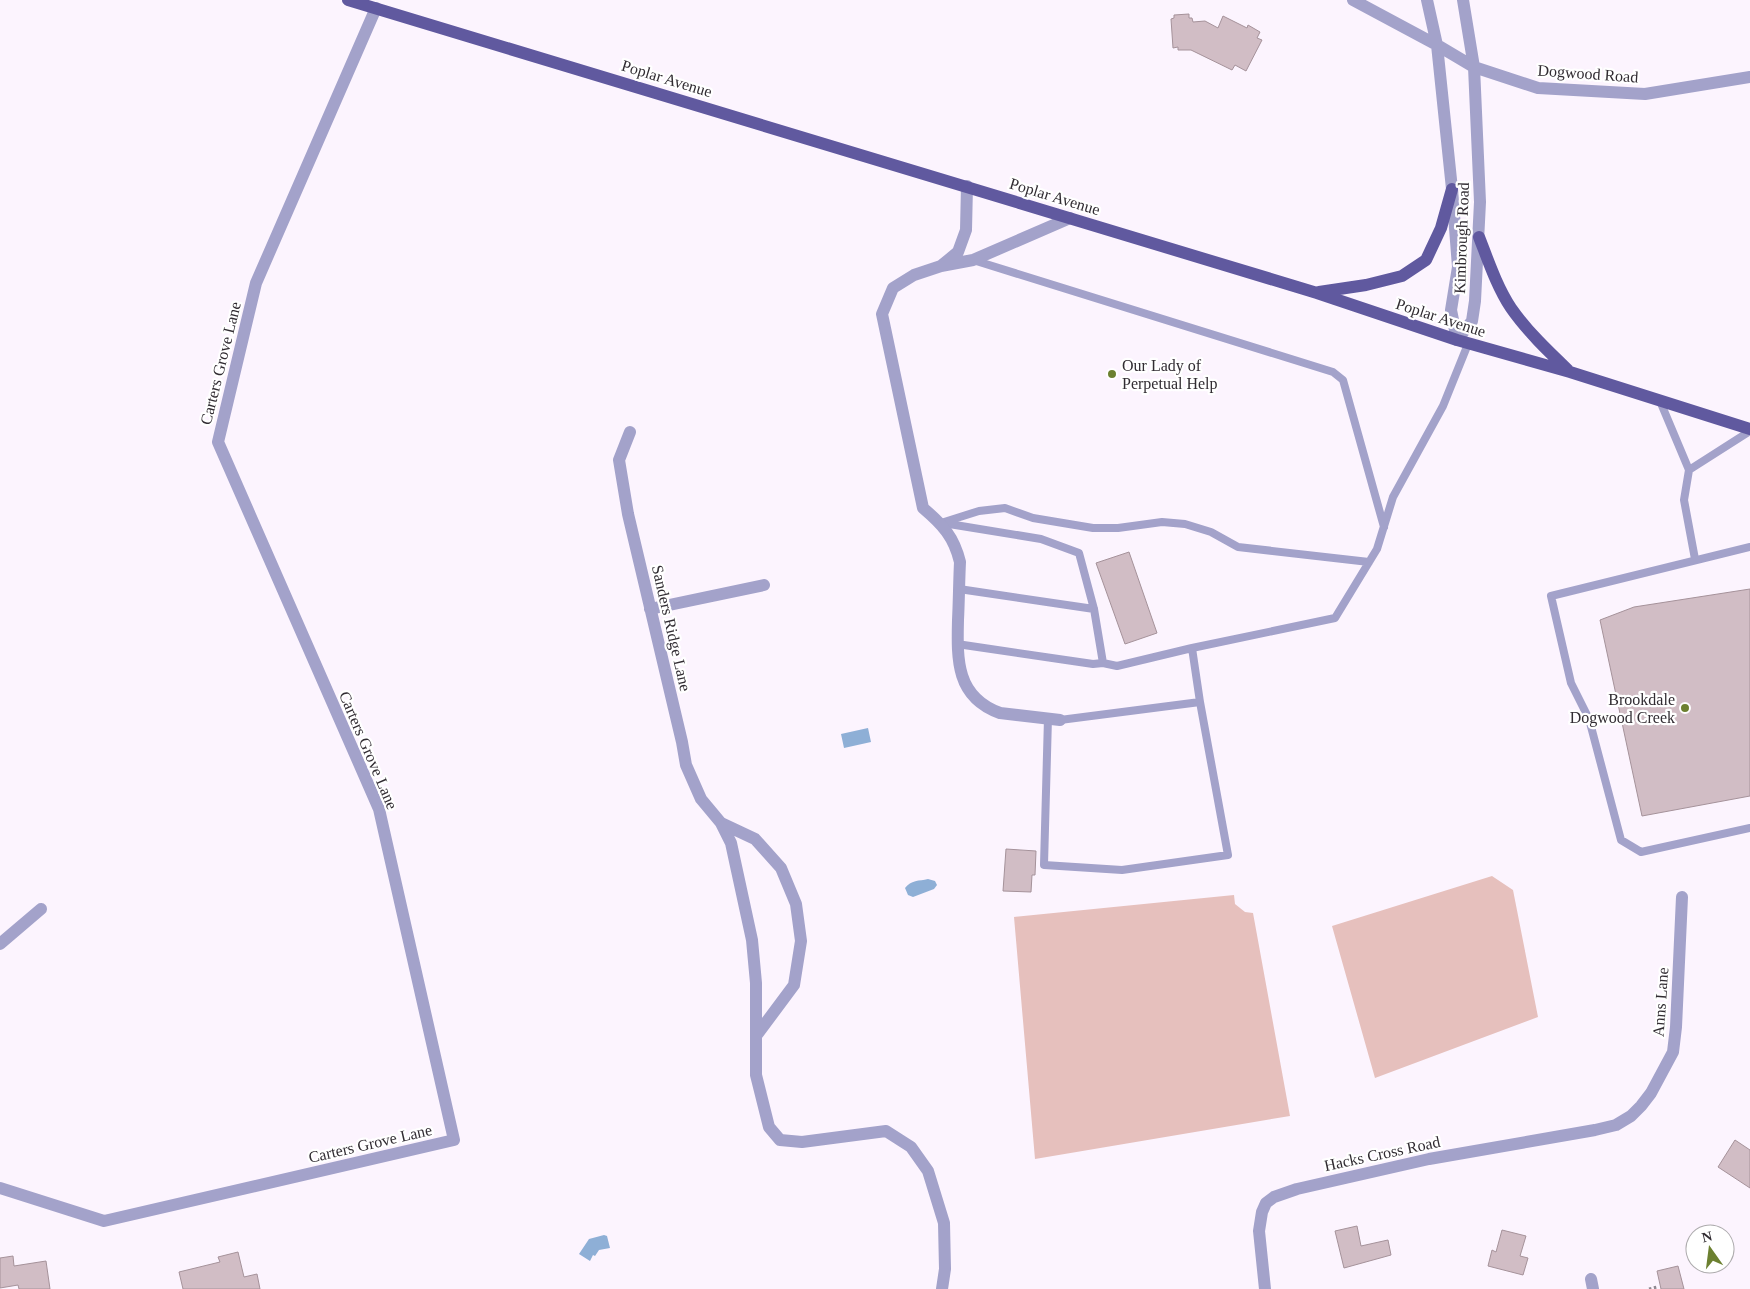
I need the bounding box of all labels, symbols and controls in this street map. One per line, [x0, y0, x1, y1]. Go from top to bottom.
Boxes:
street label: Poplar Avenue [619, 57, 714, 101]
street label: Dogwood Road [1537, 62, 1639, 86]
street label: Poplar Avenue [1007, 175, 1102, 219]
street label: Kimbrough Road [1451, 182, 1473, 294]
street label: Poplar Avenue [1393, 295, 1488, 341]
street label: Carters Grove Lane [197, 300, 244, 426]
place label: Our Lady of Perpetual Help [1122, 357, 1218, 393]
marker: Our Lady of Perpetual Help [1106, 368, 1118, 380]
street label: Sanders Ridge Lane [648, 563, 694, 693]
street label: Carters Grove Lane [336, 689, 401, 812]
place label: Brookdale Dogwood Creek [1570, 691, 1675, 727]
marker: Brookdale Dogwood Creek [1679, 702, 1691, 714]
street label: Anns Lane [1650, 967, 1671, 1037]
street label: Carters Grove Lane [307, 1121, 433, 1166]
street label: Hacks Cross Road [1323, 1133, 1442, 1174]
north arrow [1685, 1224, 1735, 1274]
text: N [1700, 1228, 1714, 1245]

